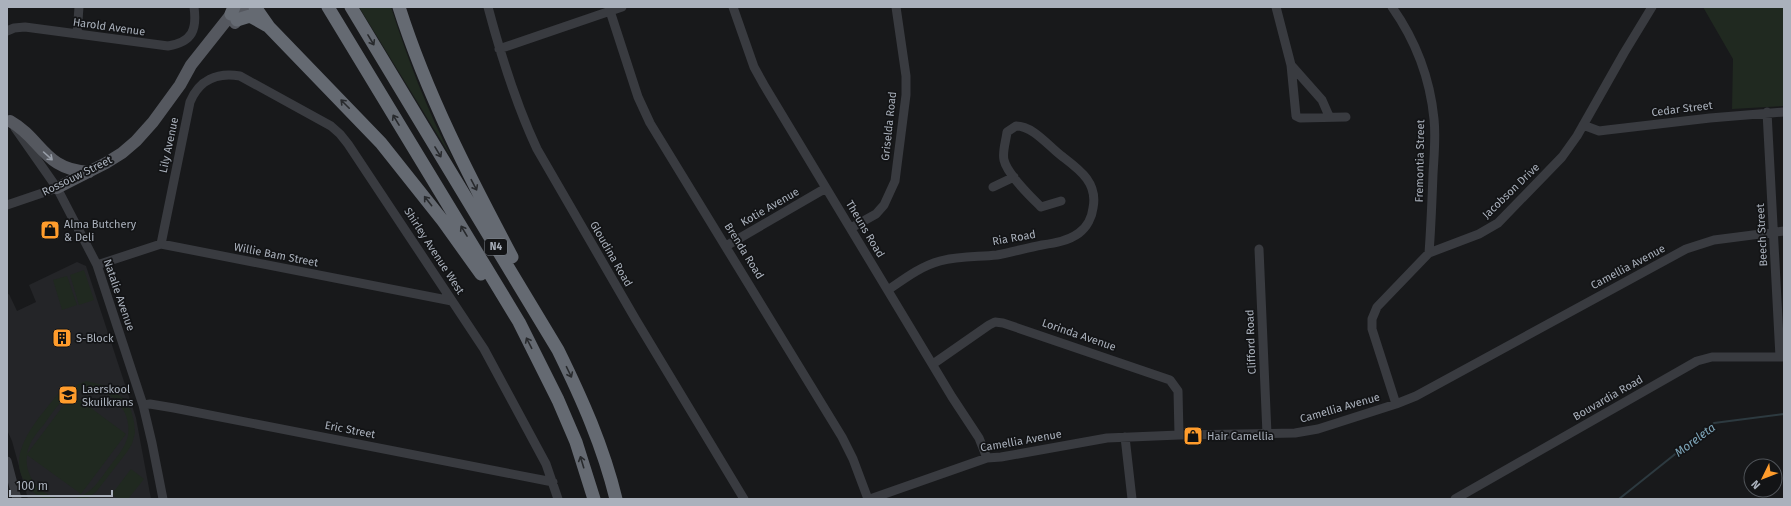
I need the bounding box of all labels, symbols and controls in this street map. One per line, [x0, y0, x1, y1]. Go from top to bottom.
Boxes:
street label: Harold Avenue [72, 15, 146, 39]
one-way arrow [367, 34, 375, 46]
street label: Griselda Road [879, 91, 899, 161]
one-way arrow [340, 99, 350, 109]
street label: Cedar Street [1651, 99, 1713, 119]
one-way arrow [392, 114, 400, 126]
street label: Lily Avenue [157, 116, 181, 174]
street label: Fremontia Street [1413, 119, 1427, 203]
one-way arrow [434, 146, 442, 157]
one-way arrow [43, 152, 54, 161]
street label: Rossouw Street [40, 153, 114, 199]
street label: Jacobson Drive [1480, 161, 1542, 221]
one-way arrow [471, 179, 478, 191]
street label: Kotie Avenue [738, 185, 802, 229]
one-way arrow [423, 196, 432, 207]
street label: Theuns Road [843, 198, 887, 260]
street label: Beech Street [1754, 203, 1770, 267]
street label: Shirley Avenue West [401, 205, 467, 297]
place label: Alma Butchery & Deli [64, 218, 137, 244]
shop icon: Alma Butchery & Deli [39, 219, 61, 241]
street label: Gloudina Road [587, 219, 635, 289]
street label: Brenda Road [722, 220, 766, 282]
one-way arrow [459, 225, 467, 237]
street label: Ria Road [991, 228, 1037, 248]
road number: N4 [485, 239, 507, 255]
street label: Willie Bam Street [233, 240, 319, 270]
street label: Camellia Avenue [1589, 242, 1667, 292]
street label: Natalie Avenue [101, 257, 137, 333]
street label: Clifford Road [1243, 309, 1259, 375]
street label: Lorinda Avenue [1040, 316, 1118, 354]
building icon: S-Block [51, 327, 73, 349]
place label: S-Block [76, 332, 114, 345]
one-way arrow [525, 337, 533, 349]
one-way arrow [566, 365, 573, 377]
street label: Bouvardia Road [1571, 373, 1645, 423]
place label: Laerskool Skuilkrans [82, 383, 133, 409]
school or university icon: Laerskool Skuilkrans [57, 384, 79, 406]
street label: Camellia Avenue [1299, 390, 1381, 426]
street label: Eric Street [324, 419, 376, 441]
water label: Moreleta [1672, 420, 1718, 460]
shop icon: Hair Camellia [1182, 425, 1204, 447]
street label: Camellia Avenue [979, 427, 1063, 455]
place label: Hair Camellia [1207, 430, 1274, 443]
one-way arrow [578, 455, 585, 468]
north arrow [1743, 458, 1783, 498]
scale bar [10, 472, 112, 498]
text: N [1749, 477, 1763, 492]
text: 100 m [16, 479, 48, 493]

